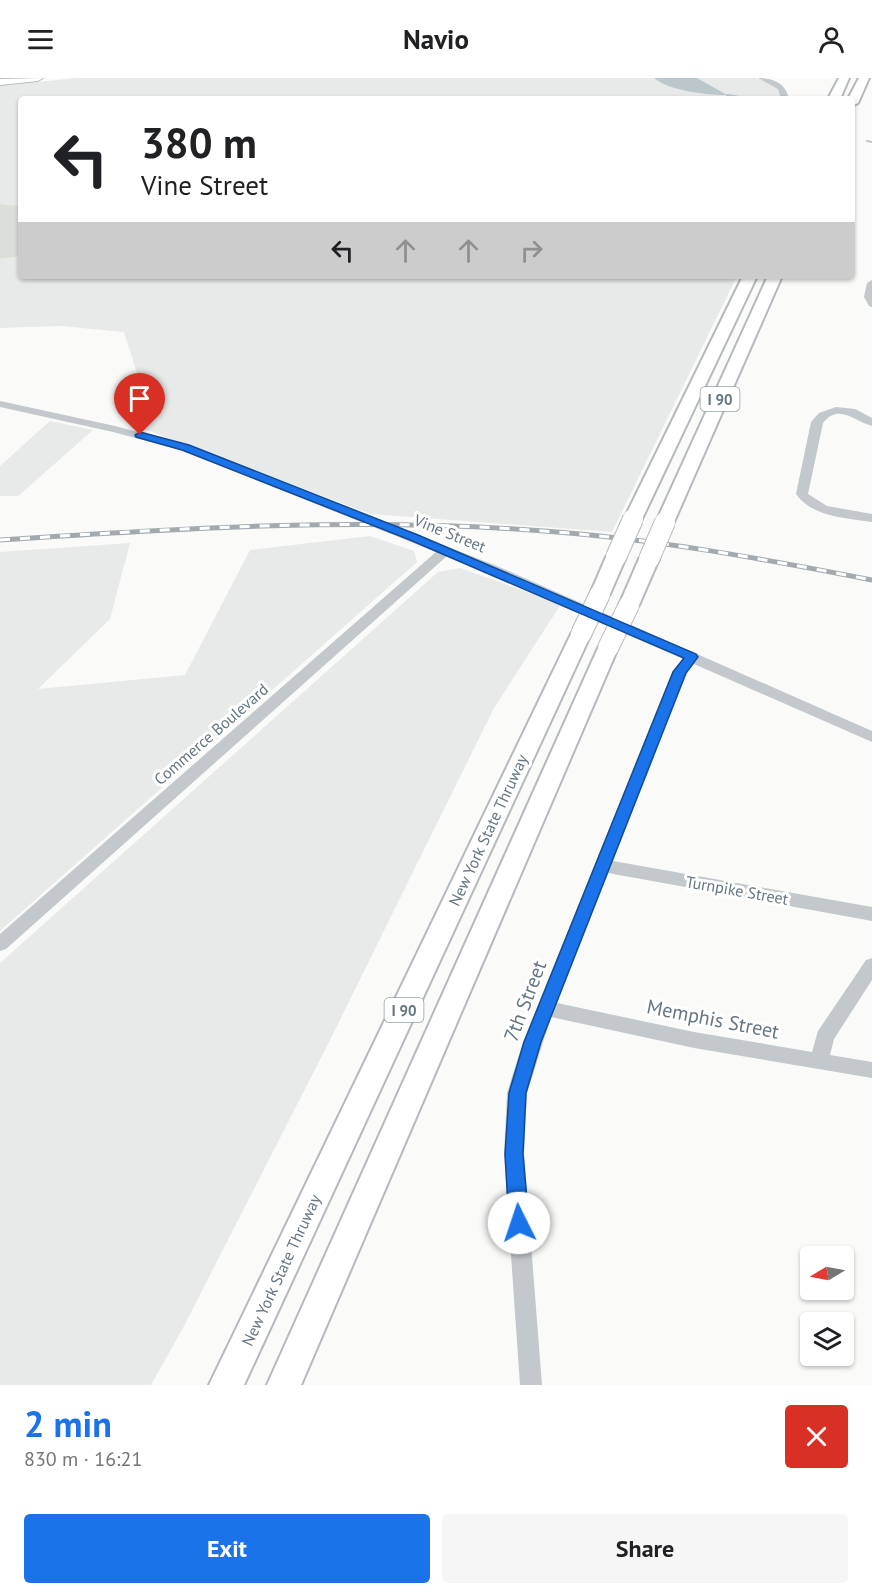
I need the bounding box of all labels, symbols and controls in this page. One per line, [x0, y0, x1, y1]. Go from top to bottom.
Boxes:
text: Navio [403, 22, 469, 56]
icon: menu [24, 23, 57, 56]
icon: person [815, 23, 848, 56]
text: 380 m [141, 115, 257, 170]
icon: left [42, 120, 120, 198]
text: Vine Street [141, 168, 268, 202]
icon: left [326, 234, 359, 267]
icon: ahead [389, 234, 422, 267]
icon: ahead [452, 234, 485, 267]
icon: right [515, 234, 548, 267]
pin [114, 373, 165, 435]
icon: arrive [123, 382, 156, 415]
road number: I 90 [700, 387, 740, 411]
street label: Vine Street [410, 509, 489, 557]
street label: Commerce Boulevard [150, 679, 272, 789]
street label: New York State Thruway [444, 751, 532, 909]
street label: Turnpike Street [684, 871, 790, 909]
street label: 7th Street [498, 957, 552, 1045]
street label: Memphis Street [645, 993, 782, 1045]
road number: I 90 [384, 998, 424, 1022]
street label: New York State Thruway [237, 1191, 325, 1349]
position arrow [487, 1191, 551, 1255]
north arrow [800, 1246, 854, 1300]
map controls [800, 1246, 854, 1366]
button: layers [800, 1312, 854, 1366]
text: 2 min [24, 1400, 112, 1447]
button: close [785, 1405, 848, 1468]
text: 830 m · 16:21 [24, 1446, 142, 1472]
button: Exit [24, 1514, 430, 1583]
button: Share [442, 1514, 848, 1583]

